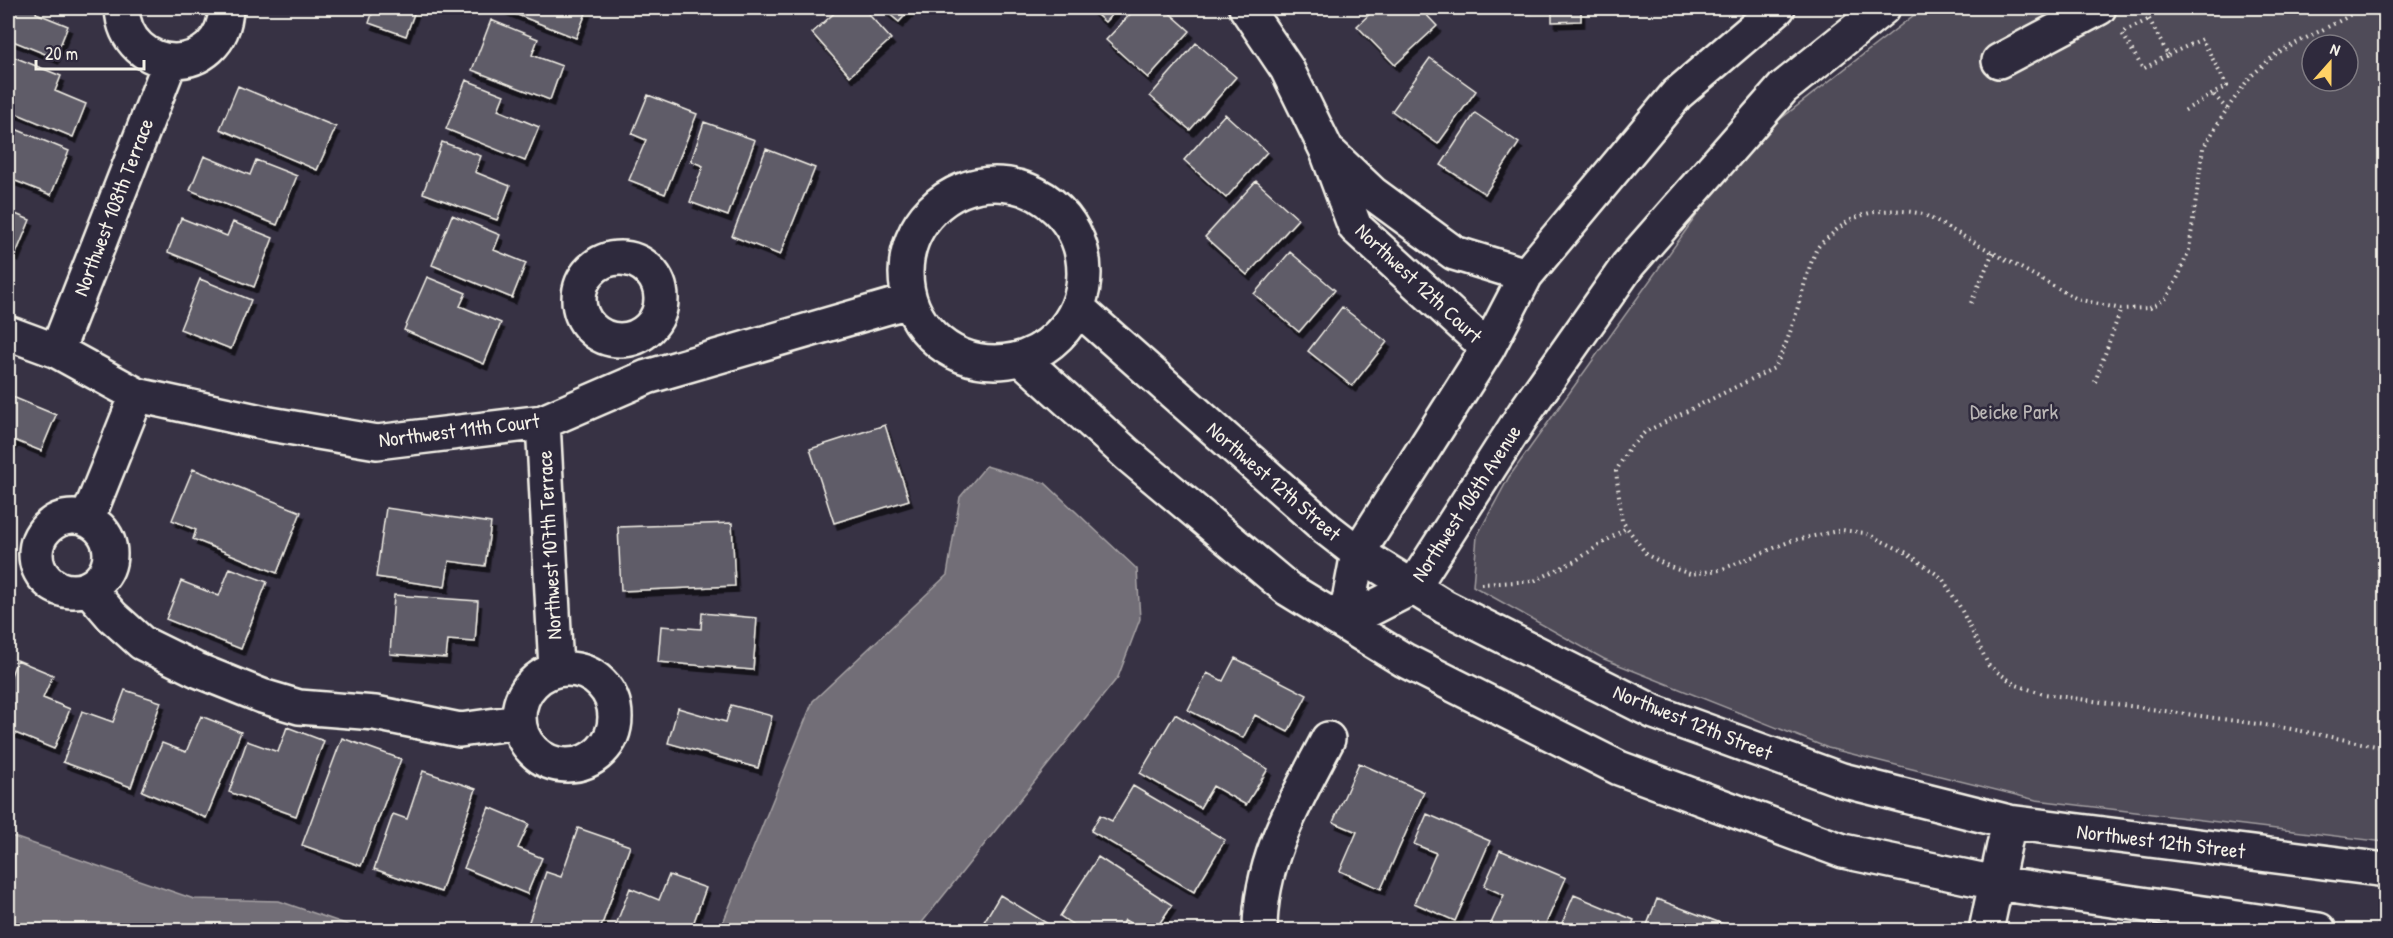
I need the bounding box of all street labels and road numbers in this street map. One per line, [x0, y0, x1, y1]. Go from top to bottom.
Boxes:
street label: Northwest 108th Terrace [66, 114, 160, 300]
street label: Northwest 12th Court [1349, 216, 1489, 350]
street label: Northwest 11th Court [377, 406, 542, 454]
street label: Northwest 12th Street [1201, 415, 1348, 548]
street label: Northwest 106th Avenue [1404, 419, 1528, 587]
street label: Northwest 107th Terrace [530, 450, 568, 640]
street label: Northwest 12th Street [1609, 677, 1778, 767]
street label: Northwest 12th Street [2075, 816, 2248, 866]

